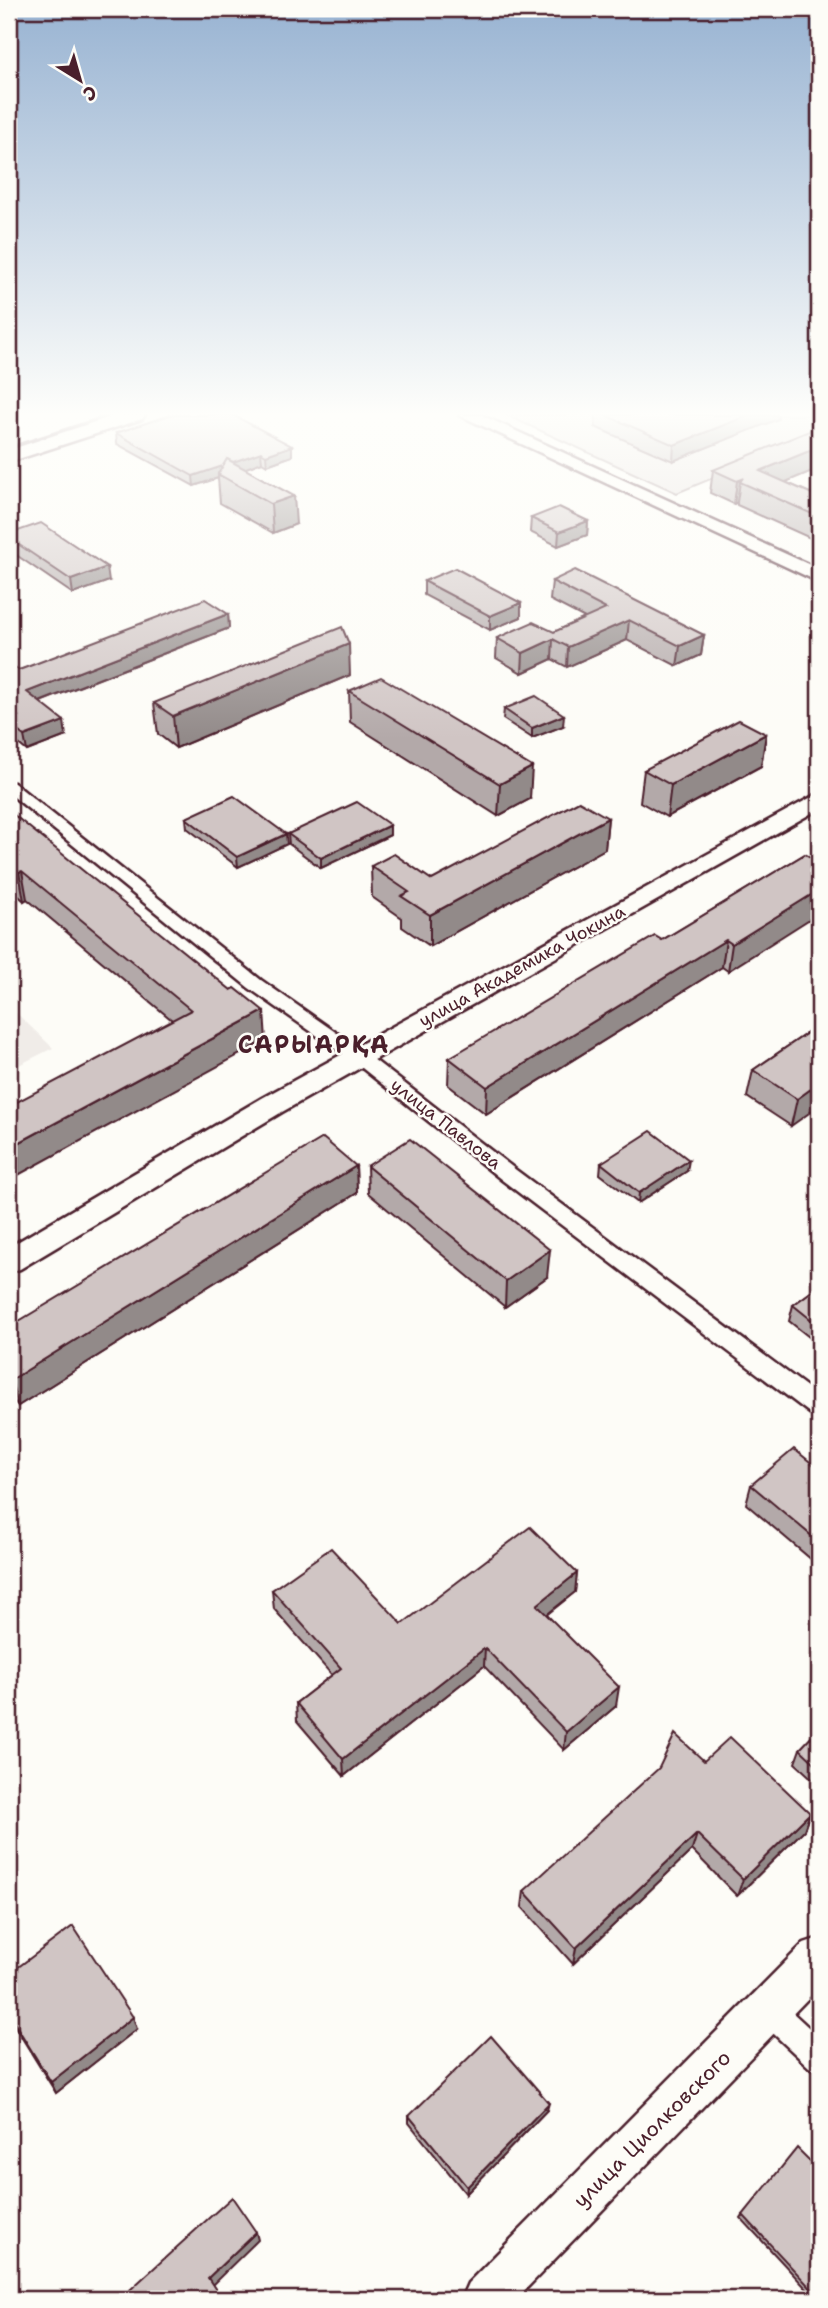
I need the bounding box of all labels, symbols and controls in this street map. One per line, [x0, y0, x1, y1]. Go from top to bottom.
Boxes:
north arrow [46, 46, 116, 116]
text: С [78, 80, 102, 107]
street label: улица Академика Чокина [415, 899, 629, 1033]
district label: САРЫАРҚА [238, 1029, 390, 1061]
street label: улица Павлова [386, 1073, 506, 1175]
street label: улица Циолковского [567, 2044, 737, 2214]

